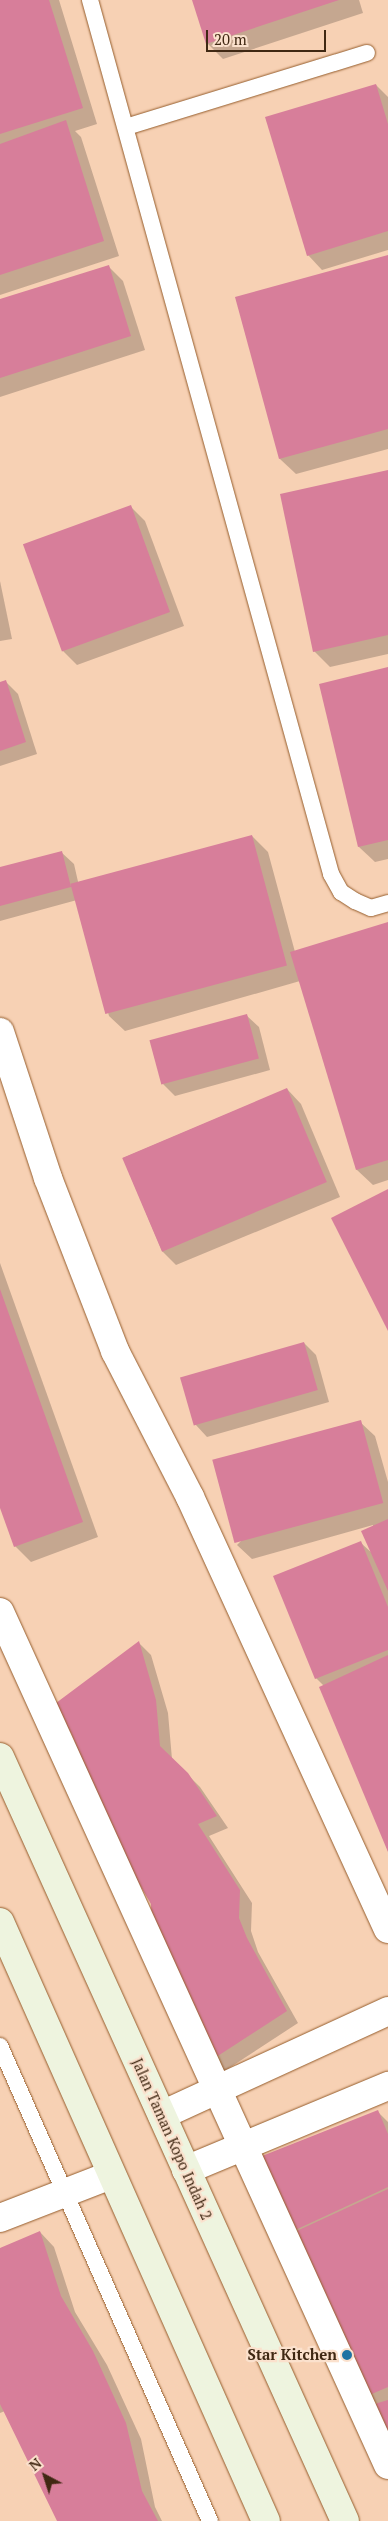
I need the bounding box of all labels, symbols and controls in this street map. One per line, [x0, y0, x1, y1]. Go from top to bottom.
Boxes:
scale bar [208, 20, 328, 52]
text: 20 m [214, 29, 247, 49]
street label: Jalan Taman Kopo Indah 2 [128, 2055, 216, 2223]
place label: Star Kitchen [248, 2346, 337, 2364]
marker: Star Kitchen [341, 2349, 353, 2361]
north arrow [20, 2451, 70, 2501]
text: N [25, 2453, 45, 2475]

